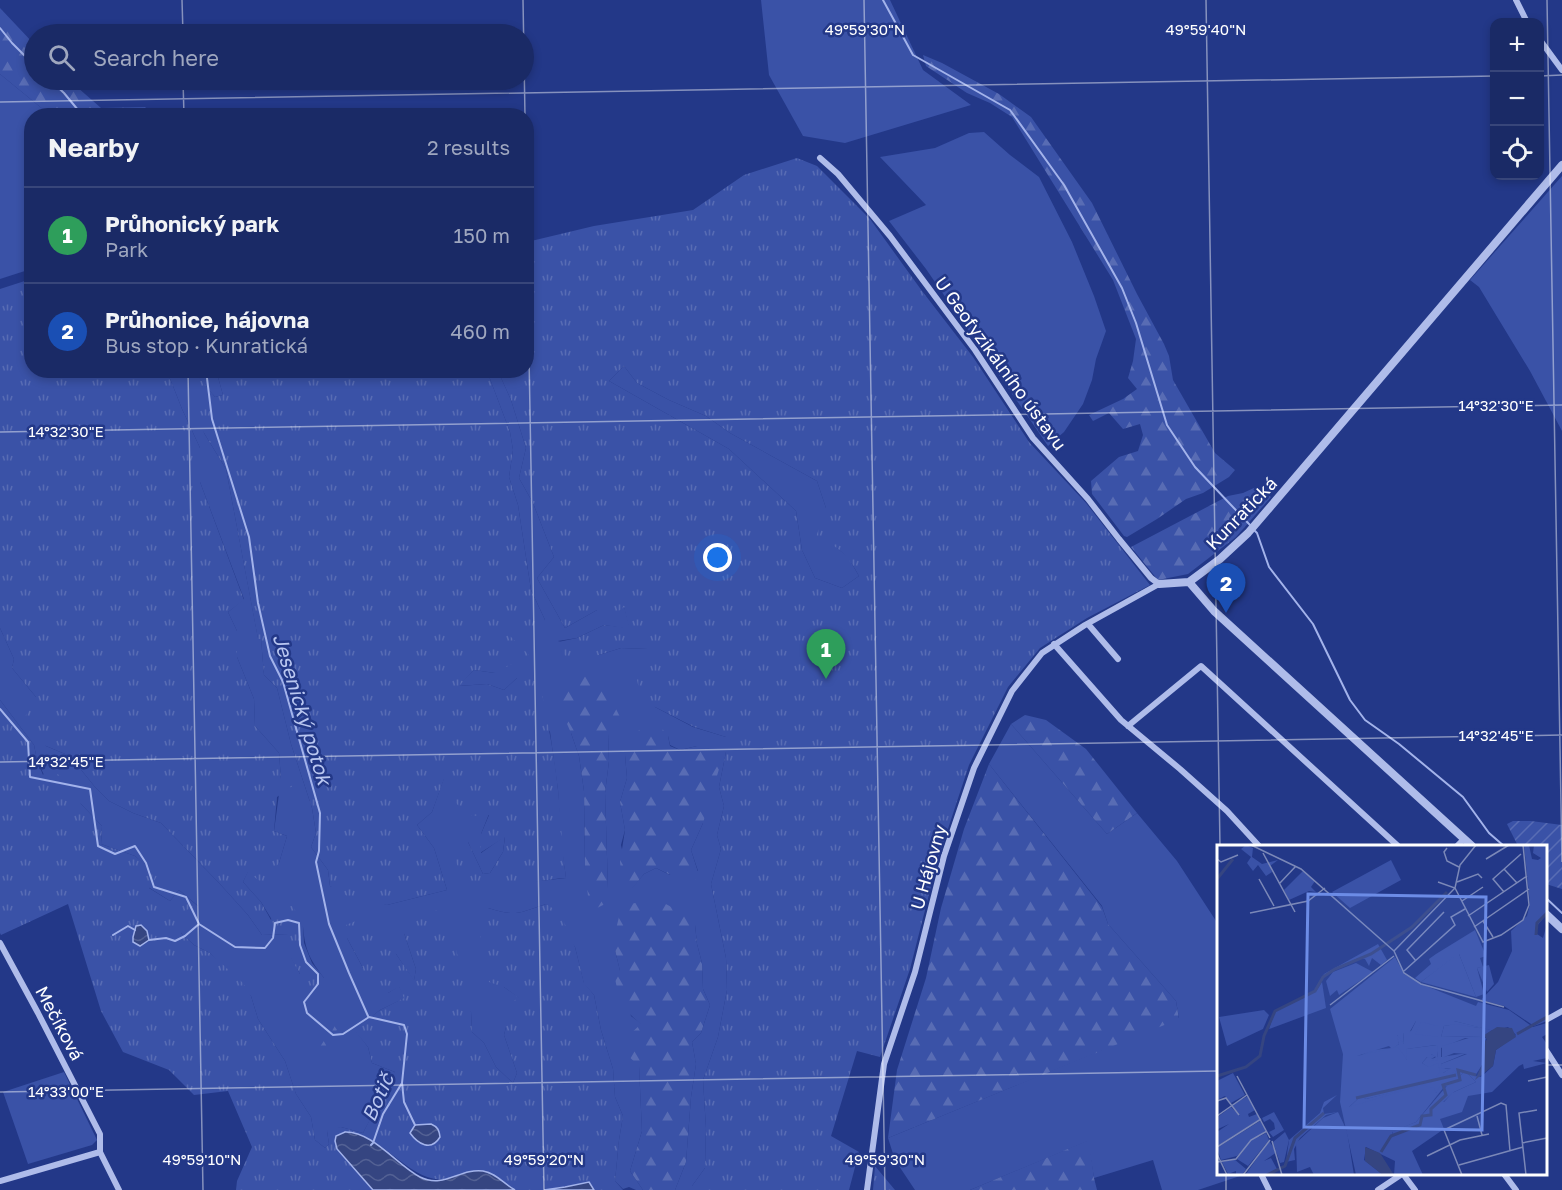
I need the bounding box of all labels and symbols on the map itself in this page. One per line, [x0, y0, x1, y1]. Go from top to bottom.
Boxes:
text: 49°59'30"N [825, 20, 905, 38]
text: 49°59'40"N [1166, 20, 1246, 38]
street label: U Geofyzikálního ústavu [931, 272, 1071, 454]
text: 14°32'30"E [1458, 396, 1534, 414]
text: 14°32'30"E [28, 422, 104, 440]
street label: Kunratická [1201, 472, 1281, 554]
your location [703, 543, 732, 572]
pin: 2 [1206, 564, 1246, 613]
pin: 1 [806, 630, 846, 679]
water label: Jesenický potok [268, 631, 338, 790]
text: 14°32'45"E [1458, 726, 1534, 744]
text: 14°32'45"E [28, 752, 104, 770]
street label: U Hájovny [905, 822, 951, 912]
inset map [1217, 845, 1547, 1175]
street label: Mečíková [31, 982, 89, 1064]
water label: Botič [356, 1068, 399, 1125]
text: 14°33'00"E [28, 1082, 104, 1100]
text: 49°59'10"N [163, 1150, 241, 1168]
text: 49°59'20"N [504, 1150, 584, 1168]
text: 49°59'30"N [845, 1150, 925, 1168]

